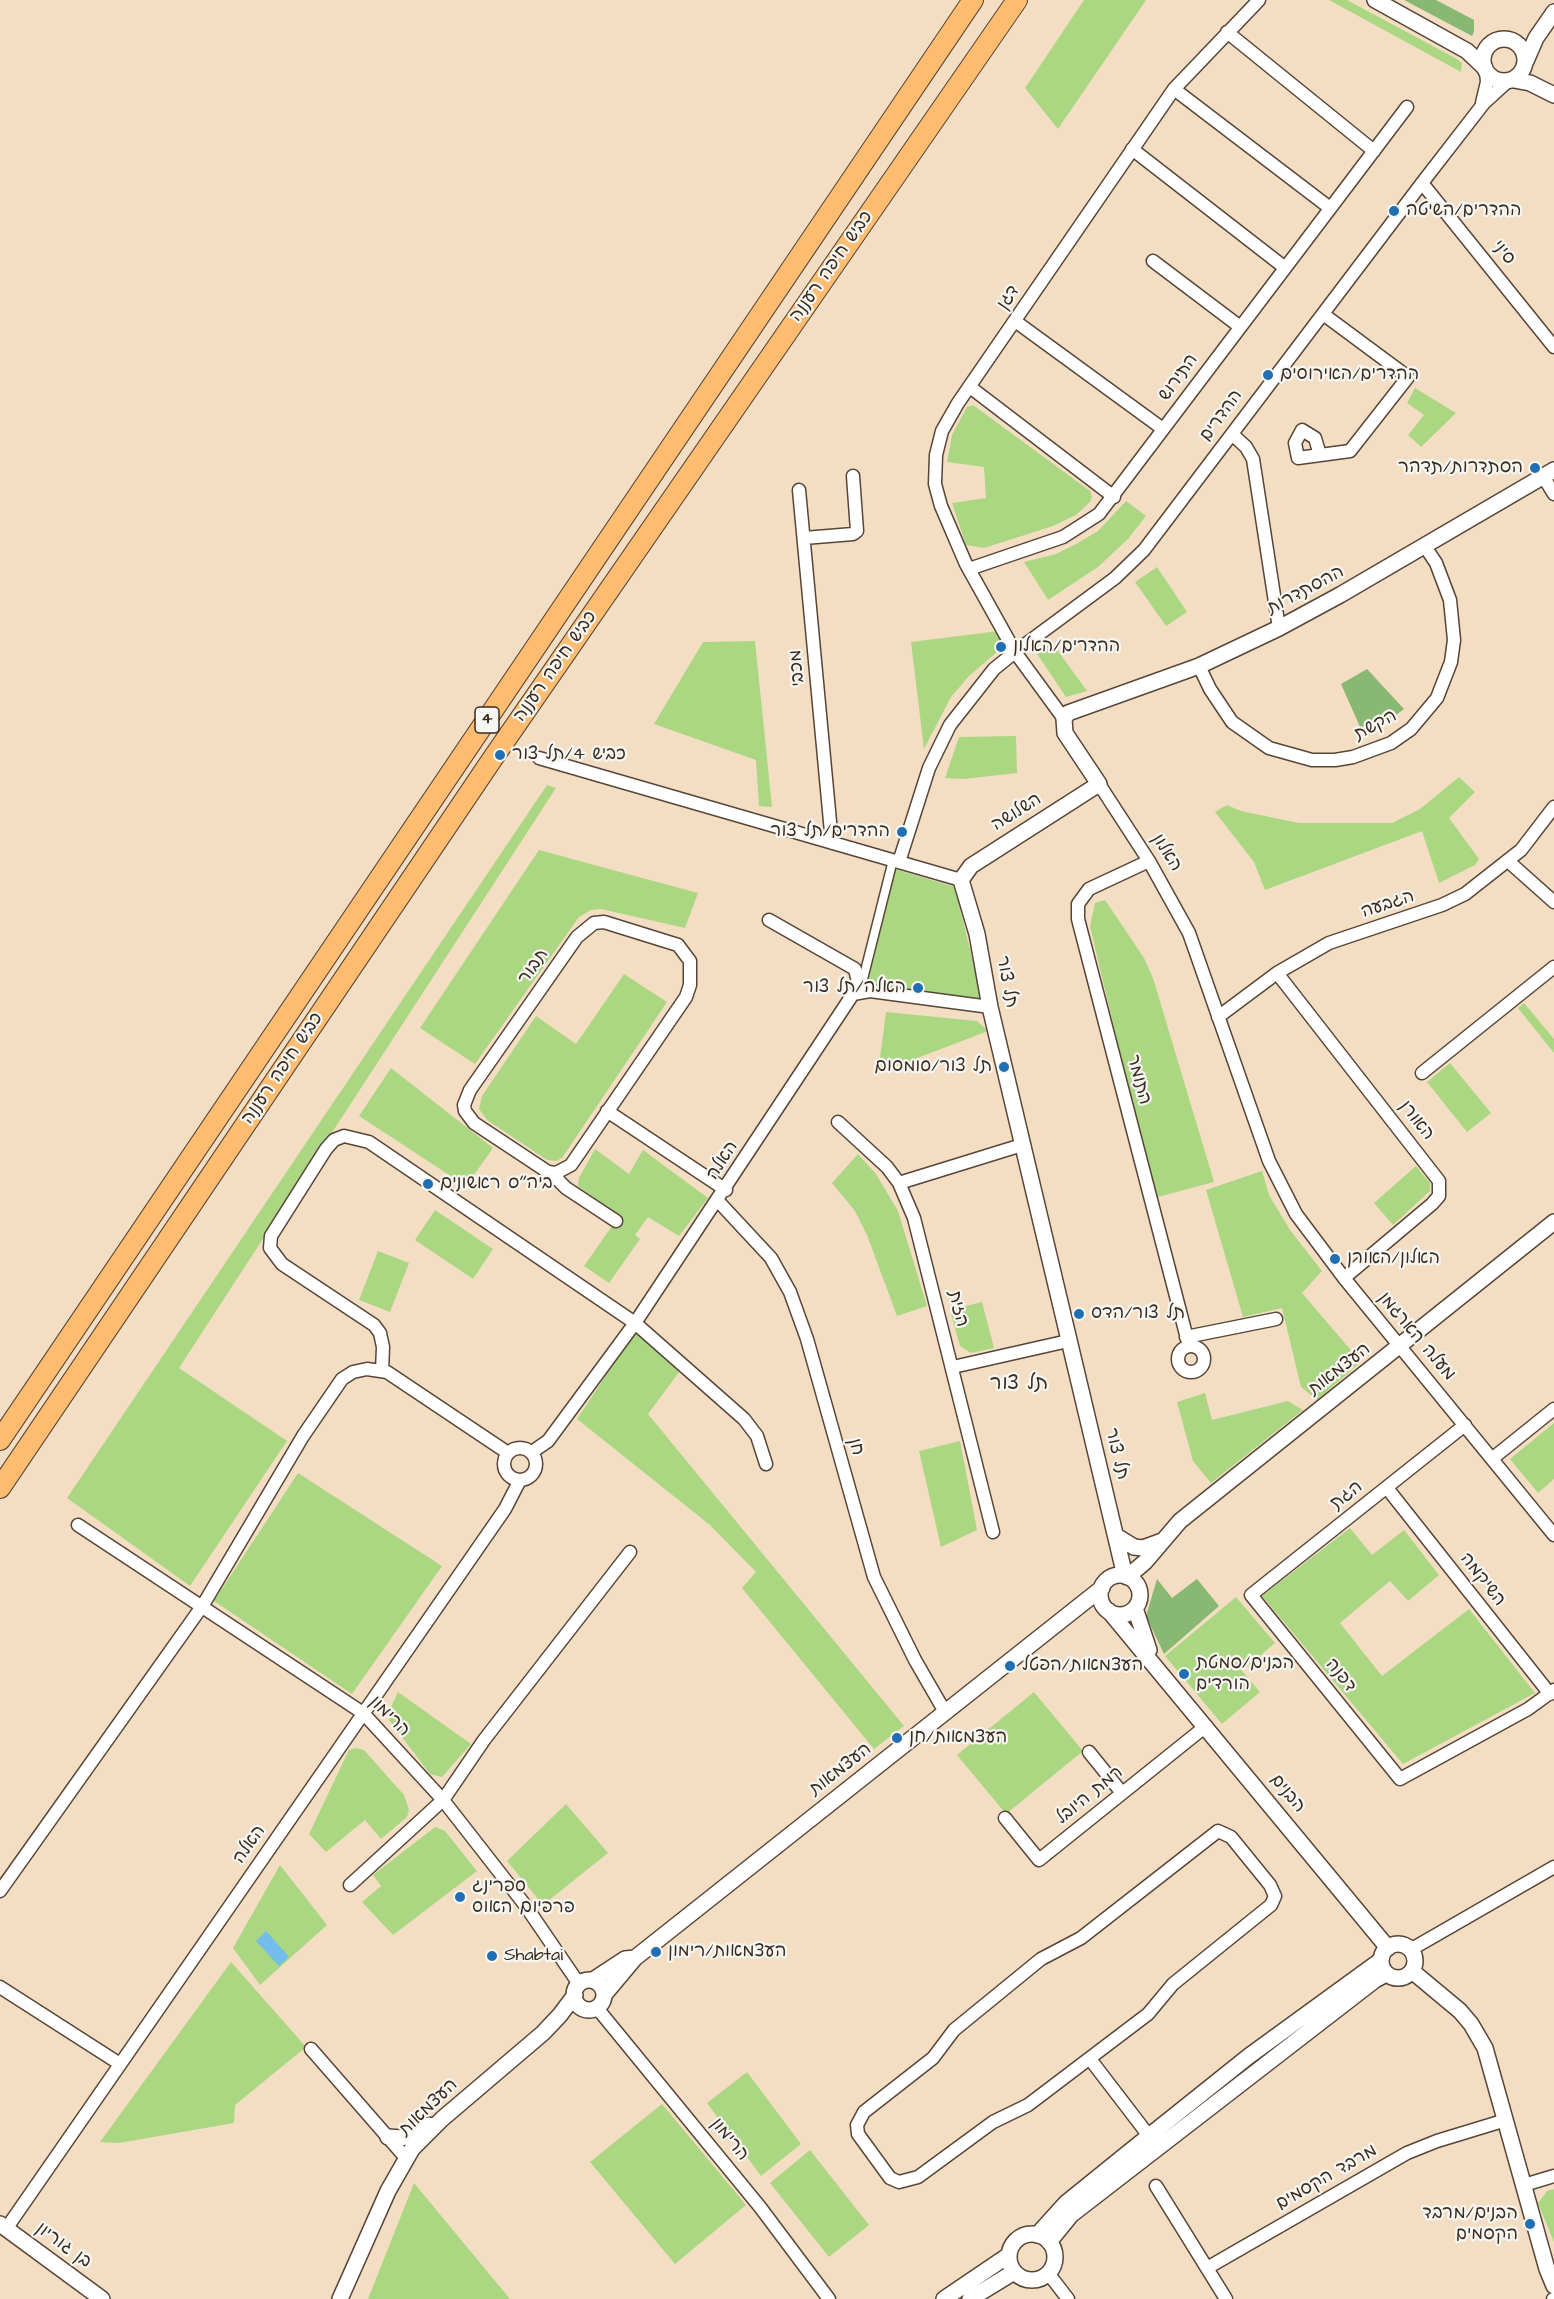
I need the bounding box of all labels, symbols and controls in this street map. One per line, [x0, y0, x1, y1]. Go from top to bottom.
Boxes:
place label: ההדרים/השיטה [1406, 200, 1521, 222]
marker: ההדרים/השיטה [1387, 204, 1401, 218]
street label: כביש חיפה רעננה [786, 207, 878, 327]
street label: סיני [1487, 236, 1519, 270]
street label: דגן [993, 282, 1025, 314]
street label: התירוש [1155, 350, 1203, 406]
place label: ההדרים/האירוסים [1280, 364, 1419, 386]
marker: ההדרים/האירוסים [1261, 368, 1275, 382]
street label: ההדרים [1196, 386, 1248, 446]
place label: הסתדרות/תדהר [1398, 457, 1523, 479]
marker: הסתדרות/תדהר [1528, 461, 1542, 475]
street label: ההסתדרות [1264, 562, 1348, 620]
street label: כביש חיפה רעננה [510, 607, 602, 727]
place label: ההדרים/האלון [1013, 636, 1120, 658]
marker: ההדרים/האלון [994, 640, 1008, 654]
street label: מכבי [786, 649, 810, 687]
street label: הקשת [1351, 706, 1401, 746]
road number: 4 [475, 707, 499, 733]
place label: כביש 4/תל צור [512, 744, 626, 766]
marker: כביש 4/תל צור [493, 748, 507, 762]
street label: השלושה [988, 789, 1046, 837]
place label: ההדרים/תל צור [770, 821, 890, 843]
marker: ההדרים/תל צור [895, 825, 909, 839]
street label: האלון [1146, 830, 1186, 876]
street label: הגבעה [1359, 886, 1417, 924]
street label: תבור [514, 945, 554, 989]
street label: תל צור [990, 954, 1022, 1010]
place label: האלה/תל צור [803, 977, 906, 999]
marker: האלה/תל צור [911, 981, 925, 995]
street label: כביש חיפה רעננה [238, 1009, 328, 1129]
street label: התומר [1121, 1053, 1155, 1107]
place label: תל צור/סומסום [874, 1056, 992, 1078]
marker: תל צור/סומסום [997, 1060, 1011, 1074]
street label: האורן [1394, 1097, 1438, 1145]
street label: האלה [702, 1137, 744, 1185]
place label: ביה״ס ראשונים [440, 1173, 553, 1195]
marker: ביה״ס ראשונים [421, 1177, 435, 1191]
place label: האלון/האורן [1347, 1248, 1440, 1270]
marker: האלון/האורן [1328, 1252, 1342, 1266]
street label: מעלה הארגמן [1373, 1288, 1459, 1386]
street label: הזית [942, 1289, 972, 1329]
place label: תל צור/הדס [1091, 1303, 1185, 1325]
marker: תל צור/הדס [1072, 1307, 1086, 1321]
street label: העצמאות [1305, 1339, 1375, 1401]
district label: תל צור [990, 1373, 1048, 1397]
street label: תל צור [1099, 1426, 1133, 1482]
street label: חן [842, 1436, 868, 1458]
street label: הגת [1327, 1477, 1367, 1515]
street label: השיקמה [1454, 1549, 1510, 1611]
place label: הבנים/סמטת הורדים [1196, 1653, 1294, 1696]
place label: העצמאות/הפטל [1022, 1655, 1143, 1677]
street label: דפנה [1320, 1655, 1360, 1697]
marker: העצמאות/הפטל [1003, 1659, 1017, 1673]
marker: הבנים/סמטת הורדים [1177, 1667, 1191, 1681]
street label: הרימון [364, 1692, 414, 1742]
place label: העצמאות/חן [909, 1727, 1007, 1749]
marker: העצמאות/חן [890, 1731, 904, 1745]
street label: העצמאות [806, 1739, 876, 1801]
street label: רמת היובל [1052, 1762, 1128, 1830]
street label: הבנים [1265, 1770, 1309, 1818]
street label: האלה [229, 1822, 271, 1868]
place label: ספרינג פרפיום האוס [472, 1876, 575, 1918]
marker: ספרינג פרפיום האוס [453, 1890, 467, 1904]
place label: העצמאות/רימון [668, 1941, 787, 1963]
place label: Shabtai [504, 1945, 563, 1967]
marker: העצמאות/רימון [649, 1945, 663, 1959]
marker: Shabtai [485, 1949, 499, 1963]
street label: העצמאות [395, 2075, 463, 2141]
street label: הרימון [705, 2114, 753, 2166]
street label: מרבד הקסמים [1273, 2140, 1381, 2216]
place label: הבנים/מרבד הקסמים [1422, 2203, 1518, 2246]
marker: הבנים/מרבד הקסמים [1523, 2217, 1537, 2231]
street label: בן גוריון [31, 2218, 95, 2274]

